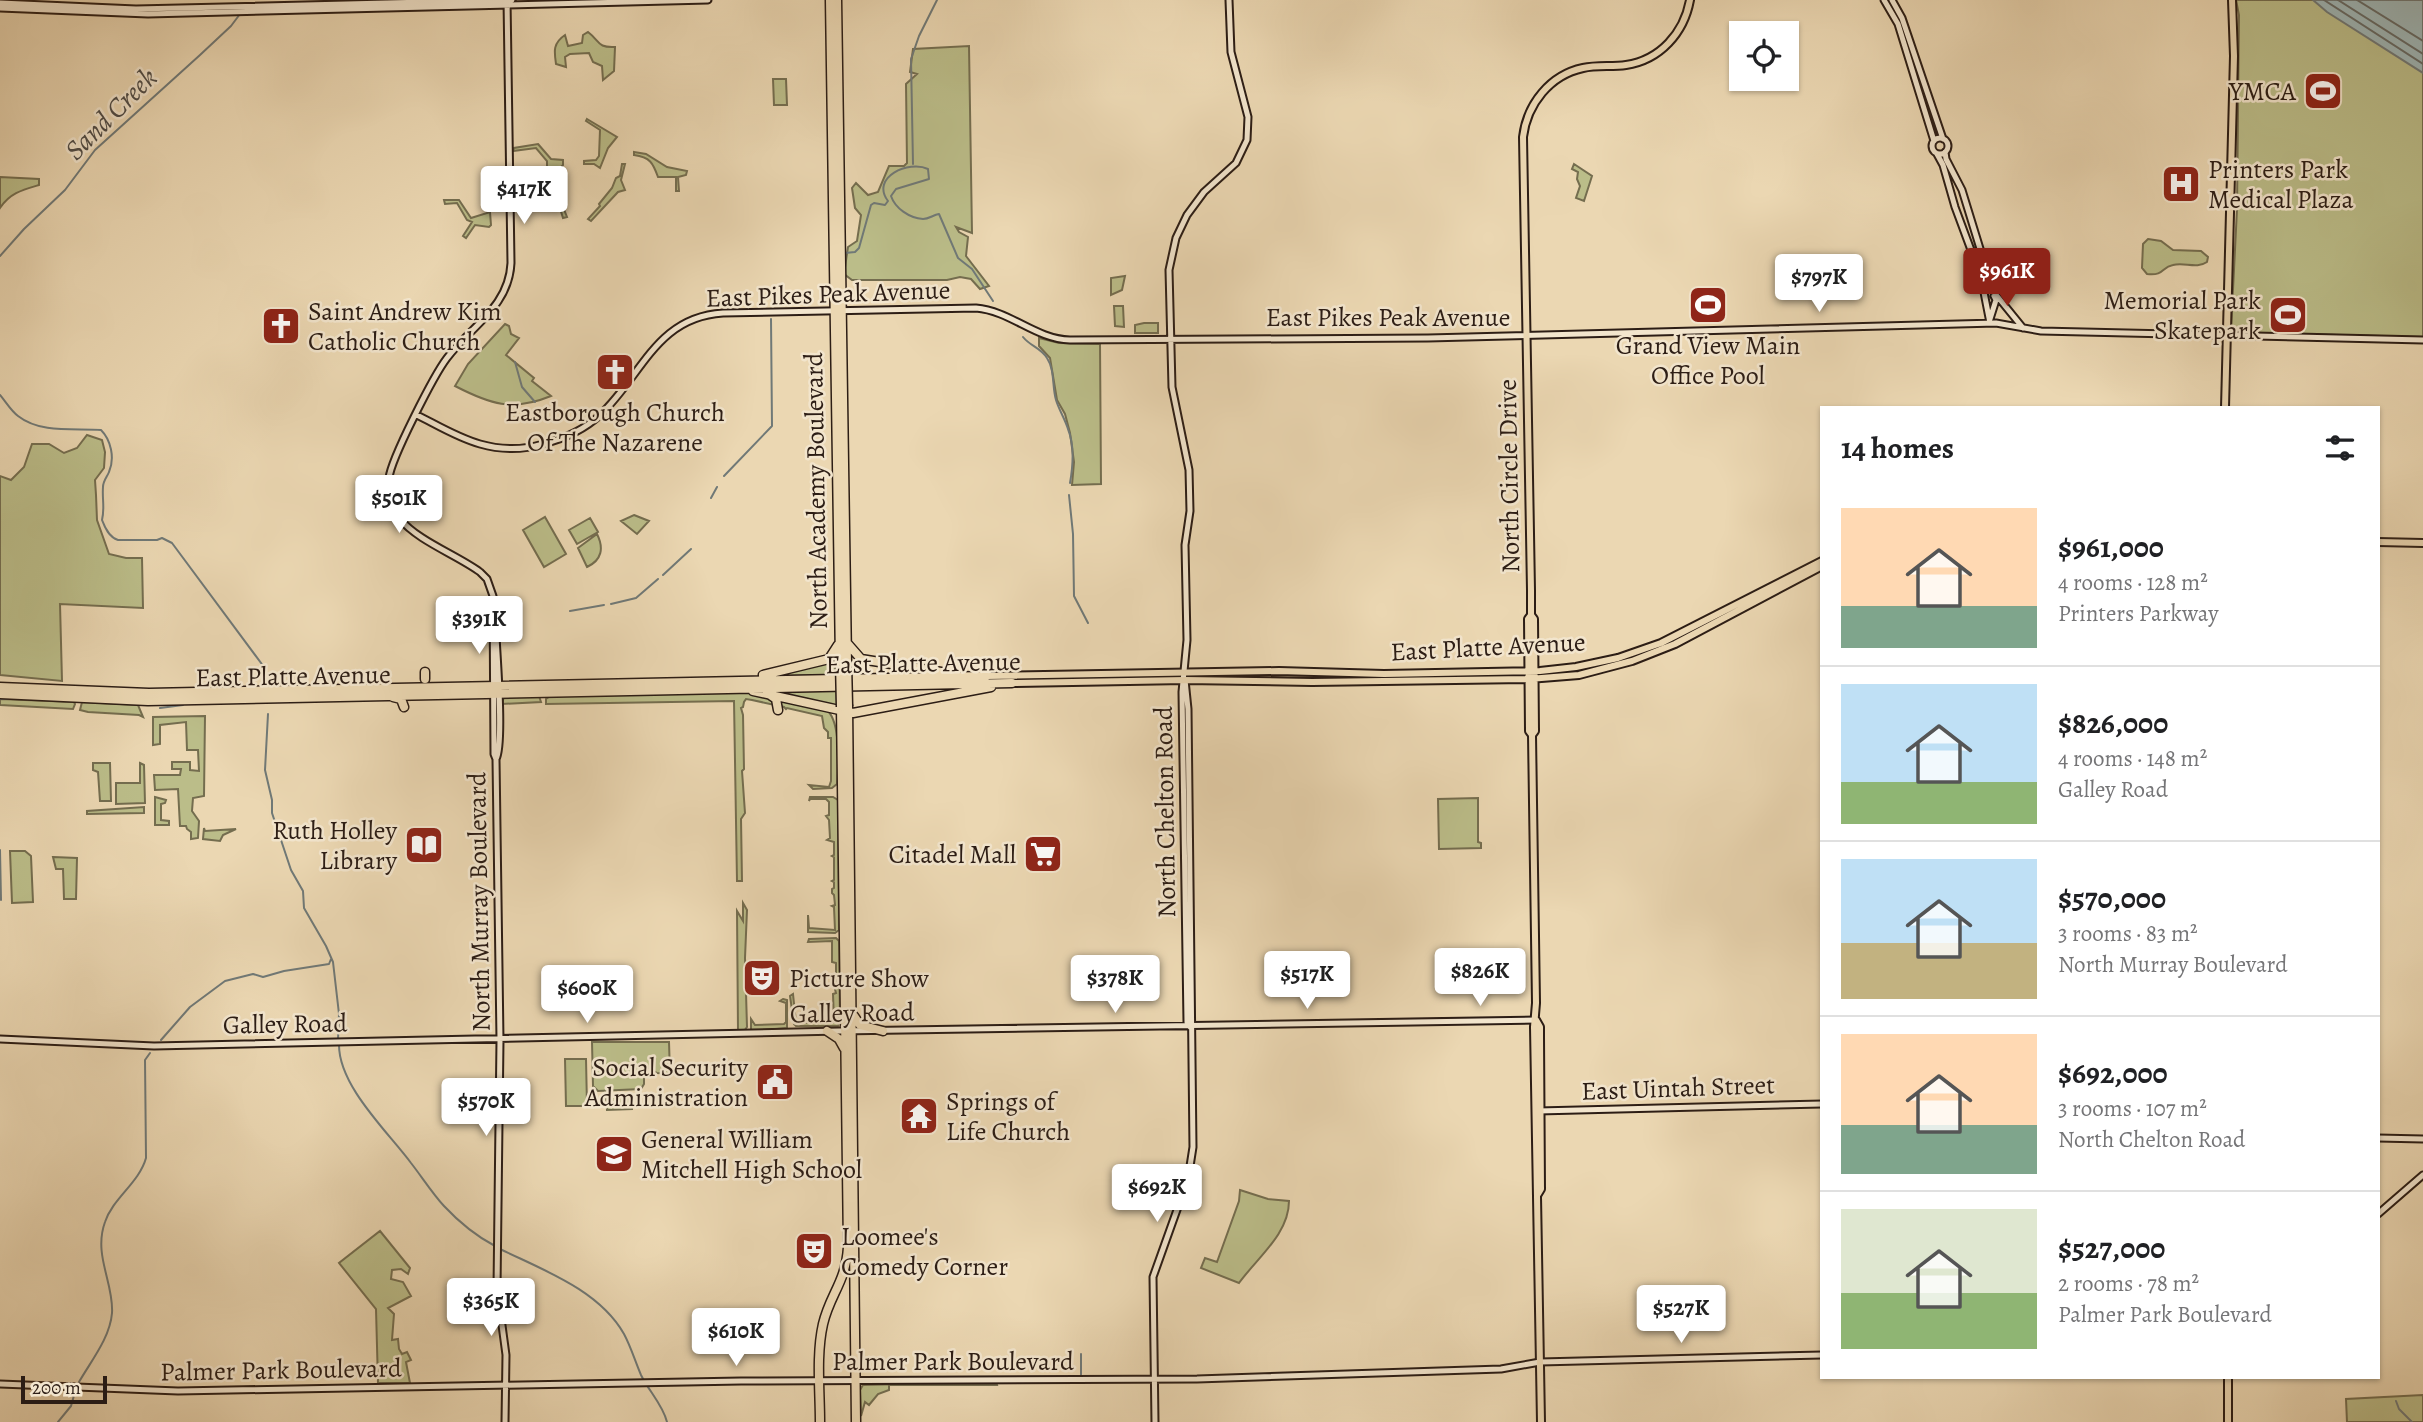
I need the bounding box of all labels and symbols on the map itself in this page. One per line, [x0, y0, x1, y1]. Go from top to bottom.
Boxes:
water label: Sand Creek [56, 59, 166, 169]
sports icon: YMCA [2302, 70, 2344, 112]
place label: YMCA [2228, 74, 2297, 109]
place label: Printers Park Medical Plaza [2208, 152, 2354, 217]
hospital icon: Printers Park Medical Plaza [2160, 163, 2202, 205]
pin: $417K [475, 166, 573, 226]
pin: $961K [1958, 248, 2056, 308]
pin: $797K [1770, 254, 1868, 314]
street label: East Pikes Peak Avenue [705, 272, 951, 316]
place label: Memorial Park Skatepark [2104, 283, 2261, 348]
sports icon: Grand View Main Office Pool [1687, 284, 1729, 326]
place label: Saint Andrew Kim Catholic Church [308, 294, 502, 359]
sports icon: Memorial Park Skatepark [2267, 294, 2309, 336]
street label: East Pikes Peak Avenue [1266, 300, 1510, 335]
church icon: Saint Andrew Kim Catholic Church [260, 305, 302, 347]
place label: Grand View Main Office Pool [1616, 328, 1800, 393]
church icon: Eastborough Church Of The Nazarene [594, 351, 636, 393]
street label: North Academy Boulevard [796, 352, 836, 630]
street label: North Circle Drive [1490, 379, 1528, 573]
place label: Eastborough Church Of The Nazarene [505, 395, 725, 460]
pin: $501K [350, 476, 448, 535]
pin: $391K [430, 596, 528, 656]
street label: East Platte Avenue [1390, 624, 1586, 670]
street label: East Platte Avenue [825, 644, 1021, 682]
street label: East Platte Avenue [195, 657, 391, 695]
street label: North Chelton Road [1146, 706, 1184, 918]
street label: North Murray Boulevard [459, 772, 499, 1032]
place label: Ruth Holley Library [272, 813, 397, 878]
library icon: Ruth Holley Library [403, 824, 445, 866]
supermarket icon: Citadel Mall [1022, 833, 1064, 875]
place label: Citadel Mall [889, 837, 1016, 872]
pin: $826K [1431, 948, 1529, 1008]
pin: $517K [1258, 951, 1356, 1011]
pin: $378K [1066, 956, 1164, 1015]
theatre icon: Picture Show [741, 957, 783, 999]
place label: Picture Show [789, 961, 929, 996]
pin: $600K [538, 965, 636, 1025]
street label: Galley Road [789, 994, 915, 1032]
street label: Galley Road [222, 1005, 348, 1043]
place label: Social Security Administration [584, 1050, 748, 1115]
public building icon: Social Security Administration [754, 1061, 796, 1103]
street label: East Uintah Street [1581, 1067, 1776, 1109]
pin: $570K [437, 1078, 535, 1138]
place label: Springs of Life Church [946, 1084, 1070, 1149]
temple icon: Springs of Life Church [898, 1095, 940, 1137]
place label: General William Mitchell High School [641, 1122, 862, 1187]
school or university icon: General William Mitchell High School [593, 1133, 635, 1175]
pin: $692K [1108, 1164, 1206, 1224]
place label: Loomee's Comedy Corner [841, 1219, 1008, 1284]
theatre icon: Loomee's Comedy Corner [793, 1230, 835, 1272]
pin: $365K [442, 1278, 540, 1338]
pin: $527K [1632, 1286, 1730, 1345]
pin: $610K [687, 1308, 785, 1368]
street label: Palmer Park Boulevard [832, 1344, 1074, 1379]
street label: Palmer Park Boulevard [160, 1350, 402, 1390]
scale bar [21, 1373, 107, 1405]

